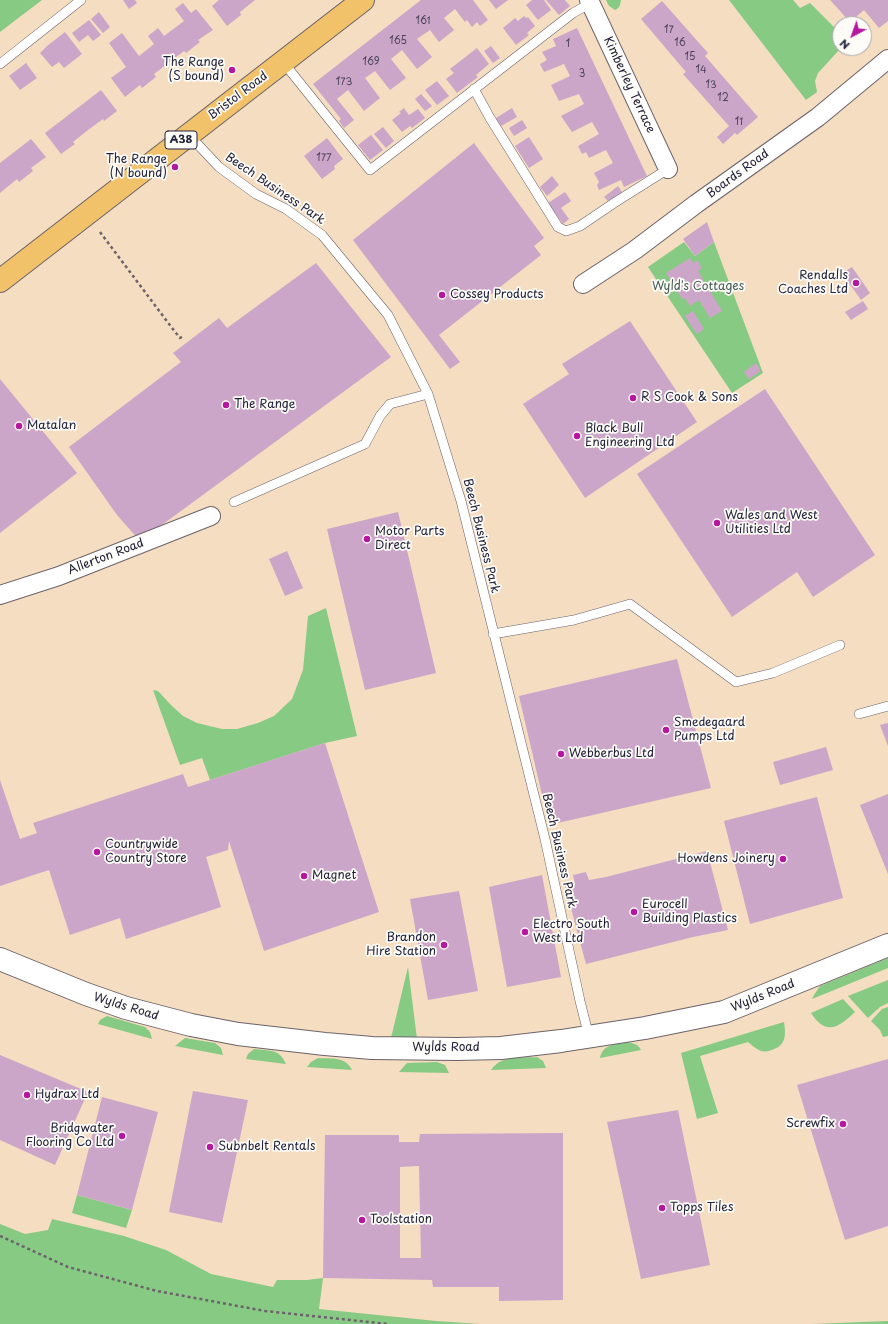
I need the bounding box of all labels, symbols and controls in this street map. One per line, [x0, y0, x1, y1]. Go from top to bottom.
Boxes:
house number: 161 [416, 15, 430, 27]
north arrow [832, 16, 872, 56]
house number: 17 [664, 24, 674, 36]
street label: Kimberley Terrace [600, 34, 658, 136]
house number: 165 [389, 35, 407, 47]
text: N [836, 35, 853, 54]
house number: 16 [674, 37, 686, 49]
house number: 1 [566, 38, 570, 50]
house number: 15 [685, 51, 695, 63]
place label: The Range (S bound) [163, 56, 224, 84]
house number: 169 [362, 56, 380, 68]
house number: 14 [695, 64, 707, 76]
marker: The Range (S bound) [227, 65, 237, 75]
house number: 3 [579, 68, 585, 80]
street label: Bristol Road [205, 69, 271, 123]
house number: 173 [336, 76, 352, 88]
house number: 13 [705, 79, 717, 91]
house number: 12 [717, 92, 729, 104]
house number: 11 [735, 116, 743, 128]
road number: A38 [165, 131, 197, 149]
street label: Boards Road [704, 147, 772, 201]
street label: Beech Business Park [222, 150, 328, 228]
house number: 177 [316, 152, 332, 164]
place label: The Range (N bound) [106, 153, 167, 181]
marker: The Range (N bound) [170, 162, 180, 172]
place label: Rendalls Coaches Ltd [778, 269, 848, 297]
marker: Rendalls Coaches Ltd [851, 278, 861, 288]
park label: Wyld's Cottages [652, 280, 744, 294]
place label: Cossey Products [450, 288, 543, 302]
marker: Cossey Products [437, 290, 447, 300]
place label: R S Cook & Sons [641, 391, 738, 405]
marker: R S Cook & Sons [628, 393, 638, 403]
place label: The Range [234, 398, 295, 412]
marker: The Range [221, 400, 231, 410]
place label: Matalan [27, 419, 76, 433]
marker: Matalan [14, 421, 24, 431]
place label: Black Bull Engineering Ltd [585, 422, 674, 450]
marker: Black Bull Engineering Ltd [572, 431, 582, 441]
street label: Beech Business Park [460, 477, 502, 595]
place label: Wales and West Utilities Ltd [725, 509, 818, 537]
marker: Wales and West Utilities Ltd [712, 518, 722, 528]
place label: Motor Parts Direct [375, 525, 444, 553]
marker: Motor Parts Direct [362, 534, 372, 544]
street label: Allerton Road [66, 536, 146, 578]
place label: Smedegaard Pumps Ltd [674, 716, 745, 744]
marker: Smedegaard Pumps Ltd [661, 725, 671, 735]
place label: Webberbus Ltd [569, 747, 654, 761]
marker: Webberbus Ltd [556, 749, 566, 759]
street label: Beech Business Park [539, 792, 579, 910]
place label: Countrywide Country Store [105, 838, 187, 866]
marker: Countrywide Country Store [92, 847, 102, 857]
place label: Howdens Joinery [677, 852, 775, 866]
marker: Howdens Joinery [778, 854, 788, 864]
place label: Magnet [312, 869, 356, 883]
marker: Magnet [299, 871, 309, 881]
place label: Eurocell Building Plastics [642, 898, 737, 926]
marker: Eurocell Building Plastics [629, 907, 639, 917]
place label: Electro South West Ltd [533, 918, 610, 946]
marker: Electro South West Ltd [520, 927, 530, 937]
place label: Brandon Hire Station [366, 931, 436, 959]
marker: Brandon Hire Station [439, 940, 449, 950]
street label: Wylds Road [729, 977, 797, 1015]
street label: Wylds Road [92, 990, 160, 1024]
street label: Wylds Road [412, 1041, 480, 1055]
place label: Hydrax Ltd [35, 1088, 99, 1102]
marker: Hydrax Ltd [22, 1090, 32, 1100]
place label: Screwfix [786, 1117, 835, 1131]
marker: Screwfix [838, 1119, 848, 1129]
place label: Bridgwater Flooring Co Ltd [26, 1122, 114, 1150]
marker: Bridgwater Flooring Co Ltd [117, 1131, 127, 1141]
place label: Subnbelt Rentals [218, 1140, 315, 1154]
marker: Subnbelt Rentals [205, 1142, 215, 1152]
place label: Topps Tiles [670, 1201, 733, 1215]
marker: Topps Tiles [657, 1203, 667, 1213]
place label: Toolstation [370, 1213, 432, 1227]
marker: Toolstation [357, 1215, 367, 1225]

